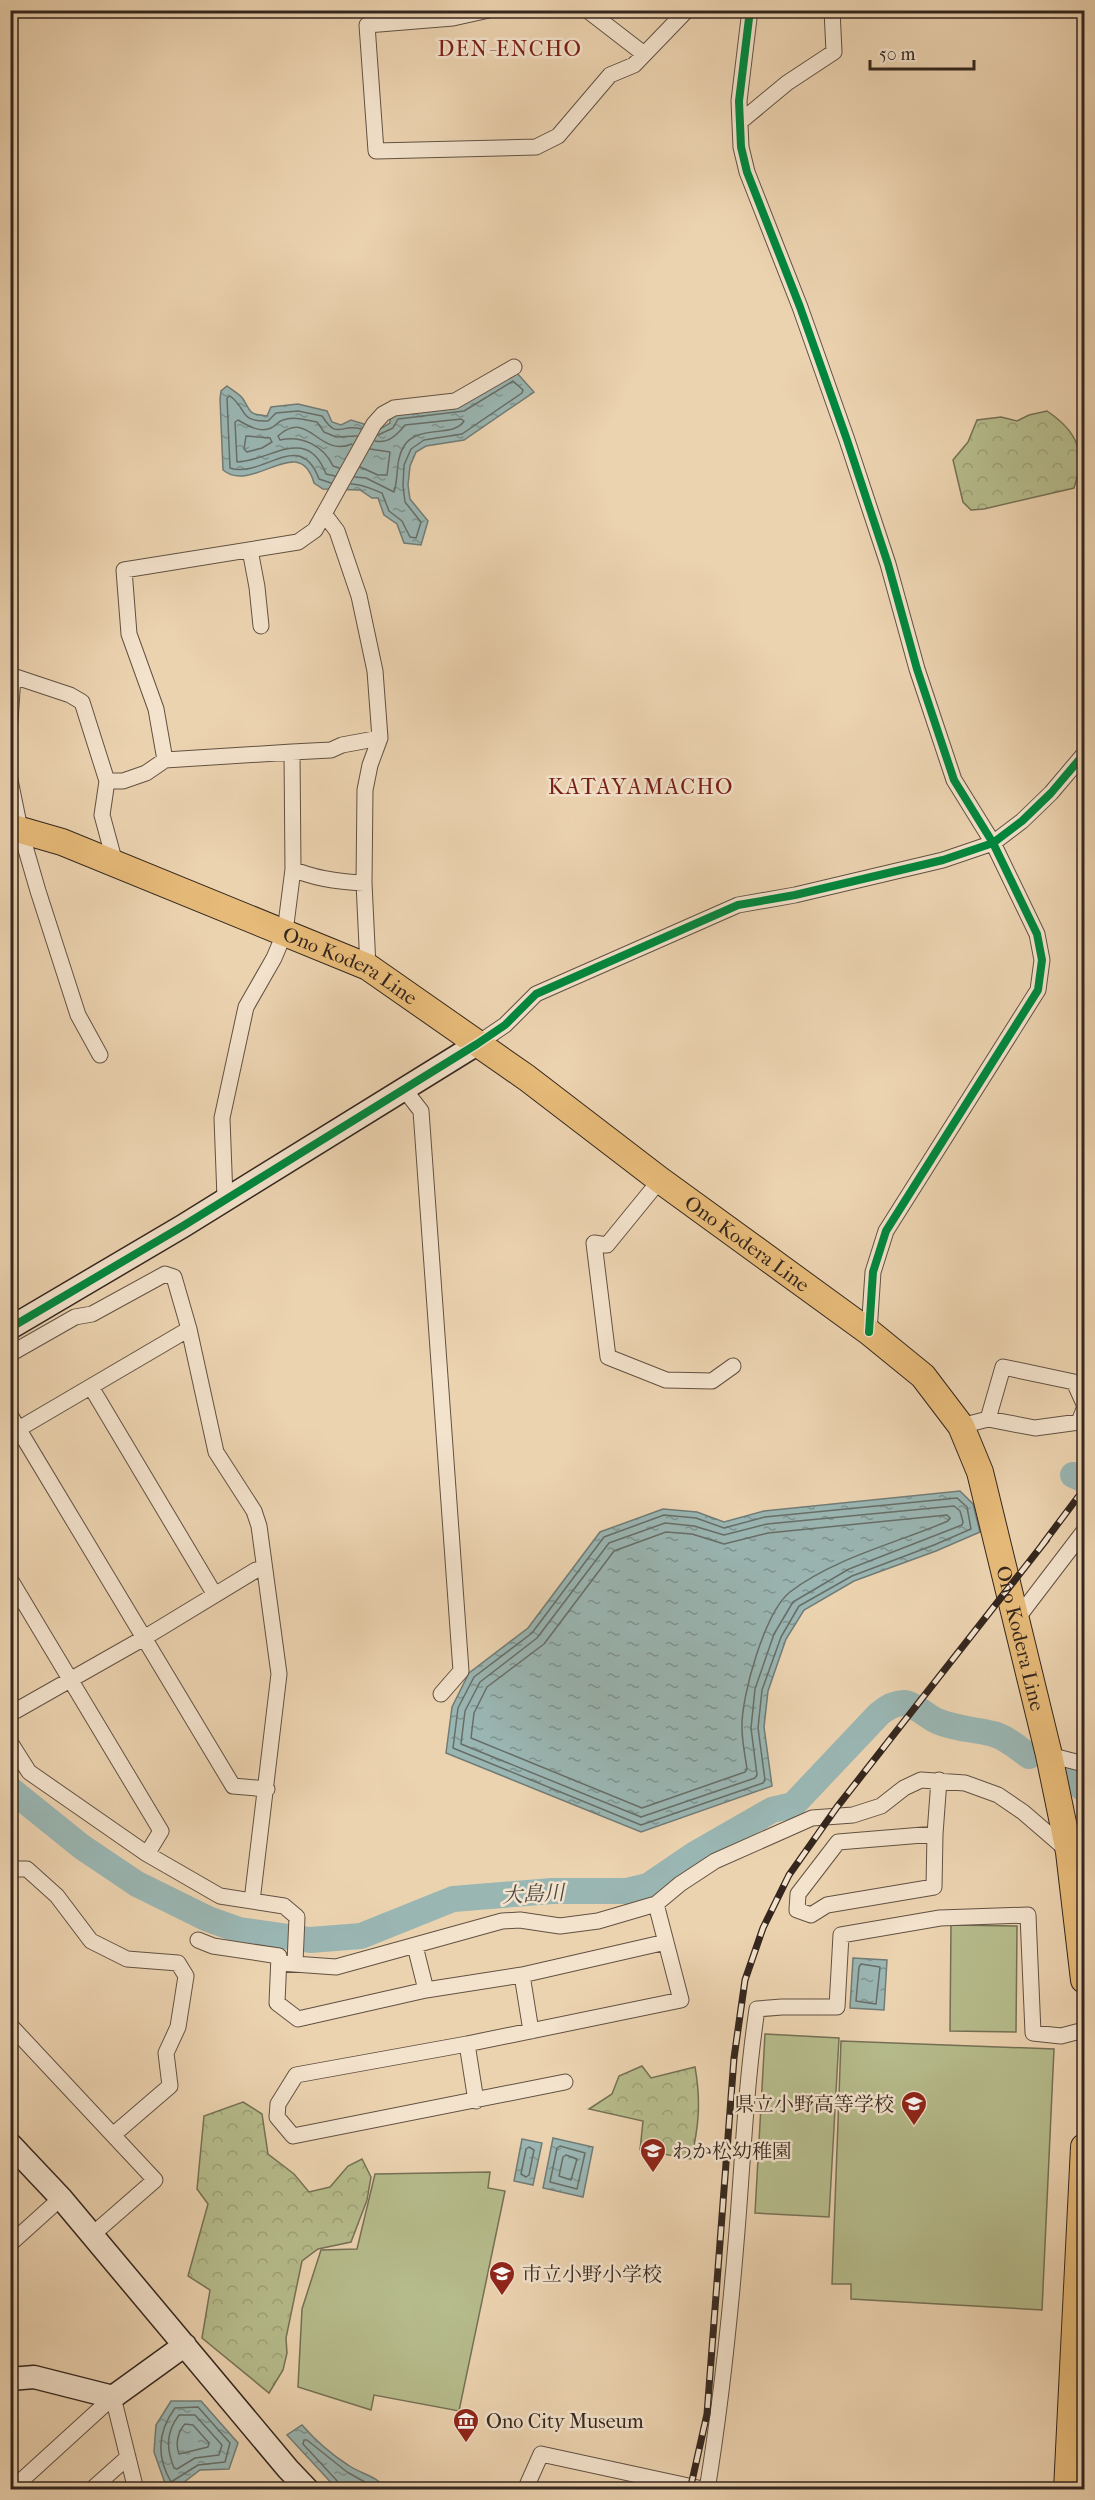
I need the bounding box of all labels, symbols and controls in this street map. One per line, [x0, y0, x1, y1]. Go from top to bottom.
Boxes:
scale bar [870, 33, 974, 71]
district label: DEN-ENCHO [437, 36, 583, 62]
text: 50 m [879, 44, 916, 65]
district label: KATAYAMACHO [548, 774, 734, 800]
street label: Ono Kodera Line [279, 922, 422, 1010]
street label: Ono Kodera Line [680, 1191, 814, 1297]
street label: Ono Kodera Line [991, 1564, 1049, 1713]
water label: 大島川 [501, 1880, 567, 1908]
school or university icon: 県立小野高等学校 [899, 2089, 929, 2127]
place label: 県立小野高等学校 [734, 2093, 894, 2116]
school or university icon: わか松幼稚園 [638, 2136, 668, 2174]
place label: わか松幼稚園 [672, 2140, 792, 2163]
school or university icon: 市立小野小学校 [487, 2259, 517, 2297]
place label: 市立小野小学校 [522, 2263, 662, 2286]
museum icon: Ono City Museum [451, 2406, 481, 2444]
place label: Ono City Museum [486, 2410, 644, 2433]

